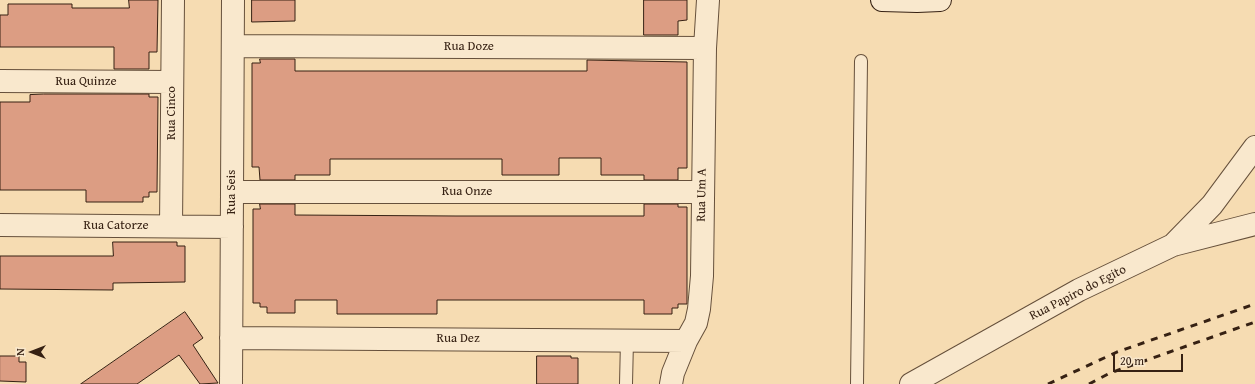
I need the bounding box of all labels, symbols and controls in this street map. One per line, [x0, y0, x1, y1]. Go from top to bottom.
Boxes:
street label: Rua Doze [444, 39, 494, 55]
street label: Rua Quinze [55, 74, 117, 90]
street label: Rua Cinco [164, 86, 180, 140]
street label: Rua Um A [694, 168, 710, 222]
street label: Rua Seis [224, 170, 240, 214]
street label: Rua Onze [442, 184, 492, 200]
street label: Rua Catorze [83, 218, 149, 234]
street label: Rua Papiro do Egito [1027, 262, 1129, 324]
street label: Rua Dez [436, 331, 480, 347]
north arrow [12, 332, 52, 372]
scale bar [1115, 346, 1185, 372]
text: N [12, 348, 28, 356]
text: 20 m [1120, 352, 1144, 369]

